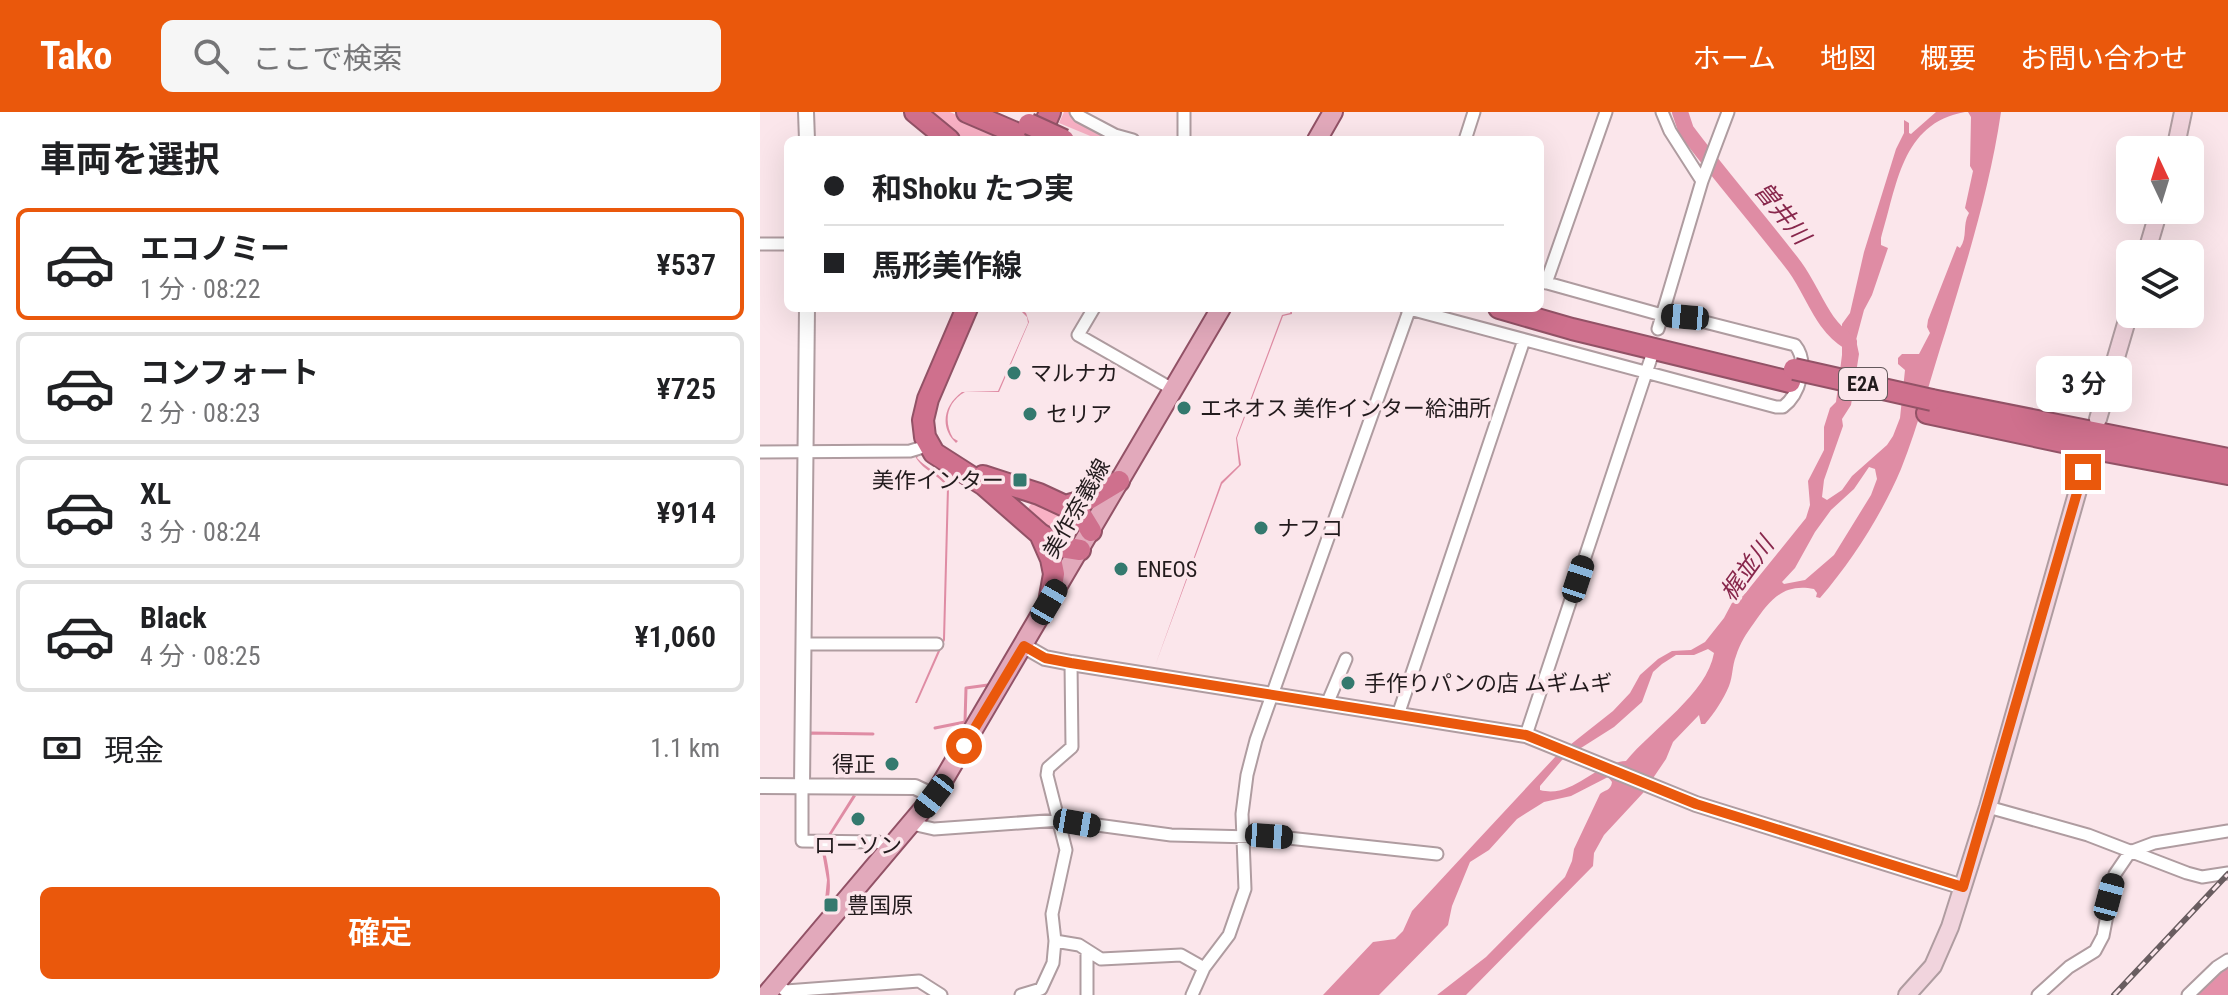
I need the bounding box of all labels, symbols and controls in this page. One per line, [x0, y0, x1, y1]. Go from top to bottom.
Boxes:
search box [161, 20, 721, 92]
text: Tako [40, 34, 113, 78]
icon: search [189, 34, 233, 78]
text: ここで検索 [253, 41, 403, 76]
text: ホーム [1693, 42, 1776, 75]
text: 地図 [1820, 42, 1876, 75]
text: 概要 [1920, 42, 1976, 75]
text: お問い合わせ [2020, 42, 2188, 75]
north arrow [2116, 136, 2204, 224]
map controls [2116, 136, 2204, 328]
text: 車両を選択 [40, 139, 220, 181]
text: 和Shoku たつ実 [872, 171, 1074, 206]
water label: 曽井川 [1748, 176, 1817, 252]
icon: car [44, 228, 116, 300]
text: エコノミー [140, 231, 290, 266]
button: layers [2116, 240, 2204, 328]
text: ¥537 [657, 247, 716, 282]
text: 馬形美作線 [872, 248, 1022, 283]
text: 1 分 · 08:22 [140, 274, 260, 304]
car [1660, 303, 1710, 331]
icon: car [44, 352, 116, 424]
text: コンフォート [140, 355, 319, 390]
callout: 3 分 [2035, 356, 2131, 412]
place label: マルナカ [1030, 361, 1118, 386]
marker: マルナカ [1005, 364, 1023, 382]
road number: E2A [1839, 368, 1887, 400]
text: 3 分 [2061, 369, 2107, 399]
text: ¥725 [657, 371, 716, 406]
place label: エネオス 美作インター給油所 [1200, 396, 1491, 421]
text: 2 分 · 08:23 [140, 398, 260, 428]
marker: エネオス 美作インター給油所 [1175, 399, 1193, 417]
place label: セリア [1046, 402, 1112, 427]
marker: セリア [1021, 405, 1039, 423]
street label: 美作奈義線 [1038, 454, 1115, 562]
route end [2065, 454, 2101, 490]
place label: 美作インター [872, 468, 1004, 493]
marker: 美作インター [1011, 471, 1029, 489]
icon: car [44, 476, 116, 548]
text: XL [140, 476, 171, 511]
text: ¥914 [657, 495, 716, 530]
place label: ナフコ [1277, 516, 1343, 541]
text: 3 分 · 08:24 [140, 517, 260, 547]
marker: ナフコ [1252, 519, 1270, 537]
water label: 梶並川 [1715, 529, 1781, 606]
car [1559, 552, 1597, 606]
place label: ENEOS [1137, 557, 1197, 582]
marker: ENEOS [1112, 560, 1130, 578]
car [1027, 575, 1071, 629]
icon: car [44, 600, 116, 672]
text: Black [140, 600, 207, 635]
text: ¥1,060 [634, 619, 716, 654]
text: 4 分 · 08:25 [140, 641, 260, 671]
place label: 手作りパンの店 ムギムギ [1364, 671, 1612, 696]
marker: 手作りパンの店 ムギムギ [1339, 674, 1357, 692]
icon: cash [40, 726, 84, 770]
route start [946, 728, 982, 764]
text: 現金 [104, 733, 164, 768]
text: 1.1 km [650, 733, 720, 763]
place label: 得正 [832, 752, 876, 777]
marker: 得正 [883, 755, 901, 773]
car [910, 770, 958, 822]
car [1051, 807, 1103, 839]
marker: ローソン [849, 810, 867, 828]
car [1244, 822, 1294, 850]
place label: ローソン [814, 833, 902, 858]
car [2091, 871, 2127, 923]
button: 確定 [40, 887, 720, 979]
place label: 豊国原 [847, 893, 913, 918]
marker: 豊国原 [822, 896, 840, 914]

